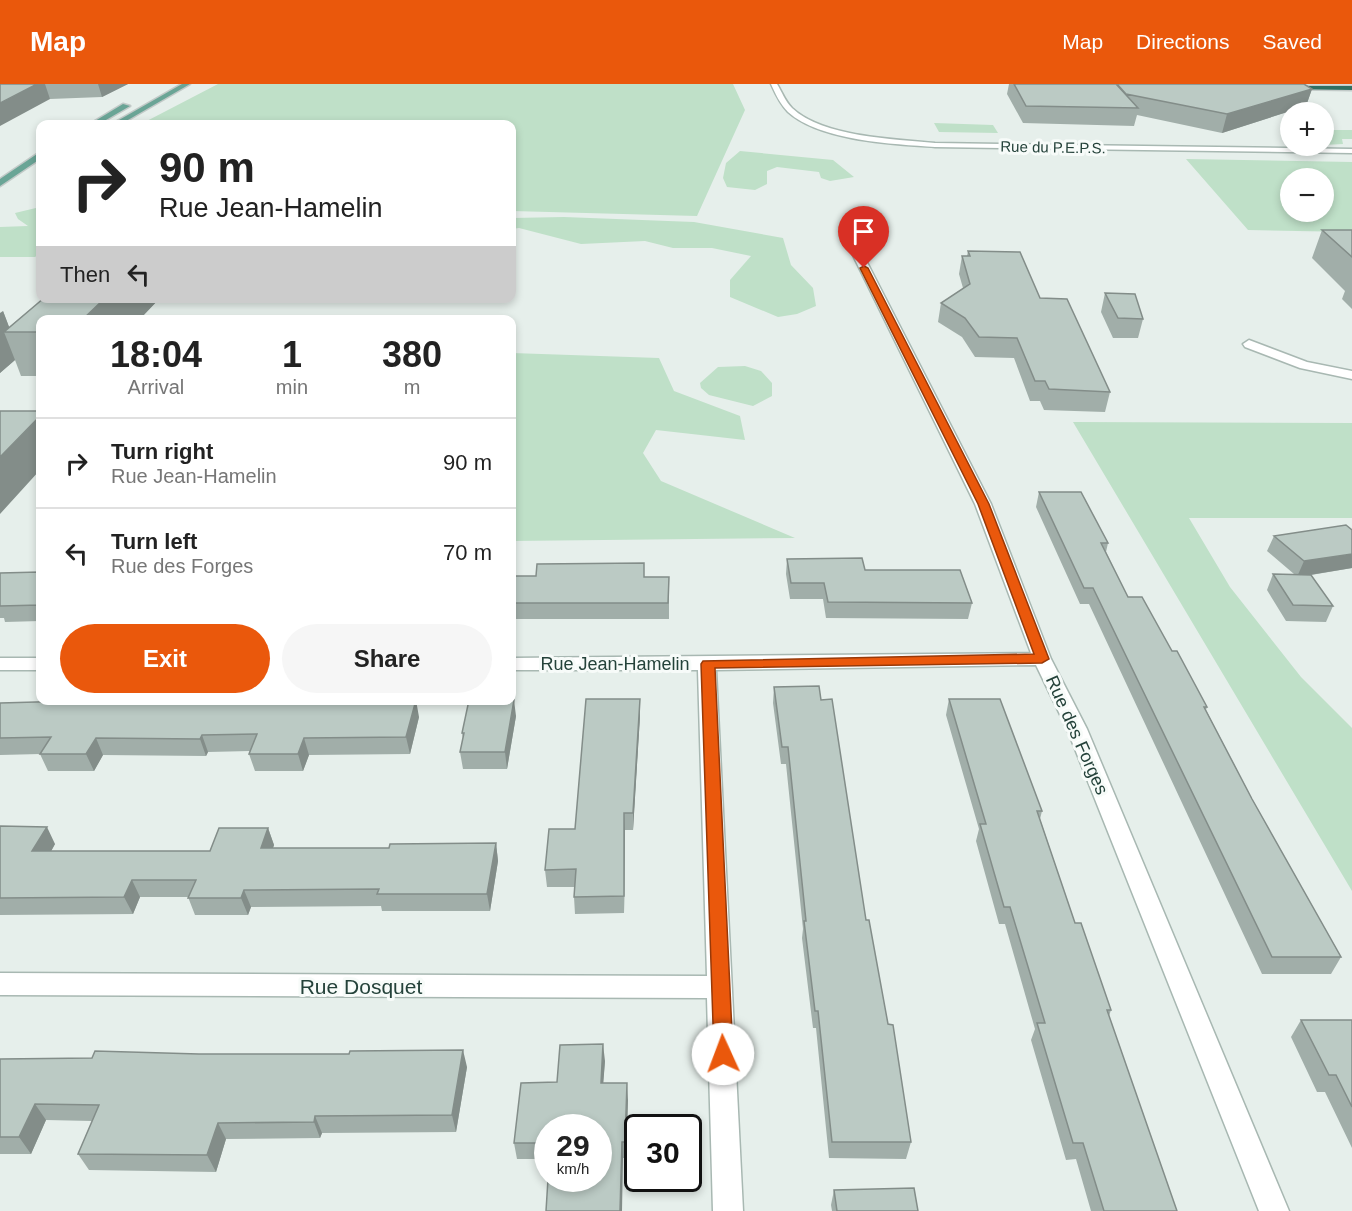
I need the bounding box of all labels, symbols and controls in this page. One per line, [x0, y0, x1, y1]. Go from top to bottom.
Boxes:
text: Map [30, 26, 86, 57]
text: Map [1062, 30, 1103, 53]
text: Directions [1136, 30, 1229, 53]
text: Saved [1262, 30, 1322, 53]
map controls [1280, 102, 1334, 222]
button: + [1280, 102, 1334, 156]
street label: Rue du P.E.P.S. [1000, 138, 1106, 156]
icon: right [60, 144, 138, 222]
text: 90 m [159, 144, 255, 191]
button: − [1280, 168, 1334, 222]
text: Rue Jean-Hamelin [159, 193, 383, 223]
pin [838, 206, 889, 268]
icon: arrive [847, 215, 880, 248]
icon: left [122, 258, 155, 291]
text: Then [60, 262, 110, 287]
text: 18:04 [110, 334, 202, 375]
text: 1 [282, 334, 302, 375]
text: 380 [382, 334, 442, 375]
text: Arrival [128, 376, 184, 398]
text: min [276, 376, 308, 398]
text: m [404, 376, 420, 398]
text: Turn right [111, 439, 213, 464]
icon: right [60, 447, 93, 480]
text: 90 m [443, 450, 492, 475]
text: Rue Jean-Hamelin [111, 465, 277, 487]
text: Turn left [111, 529, 197, 554]
icon: left [60, 537, 93, 570]
text: 70 m [443, 540, 492, 565]
text: Rue des Forges [111, 555, 253, 577]
button: Exit [60, 624, 270, 693]
button: Share [282, 624, 492, 693]
street label: Rue Jean-Hamelin [540, 654, 690, 674]
street label: Rue des Forges [1042, 672, 1112, 798]
street label: Rue Dosquet [300, 975, 422, 998]
position arrow [691, 1022, 755, 1086]
speed limit sign: 30 [624, 1114, 702, 1192]
text: 29 [556, 1129, 590, 1162]
text: km/h [557, 1160, 589, 1177]

